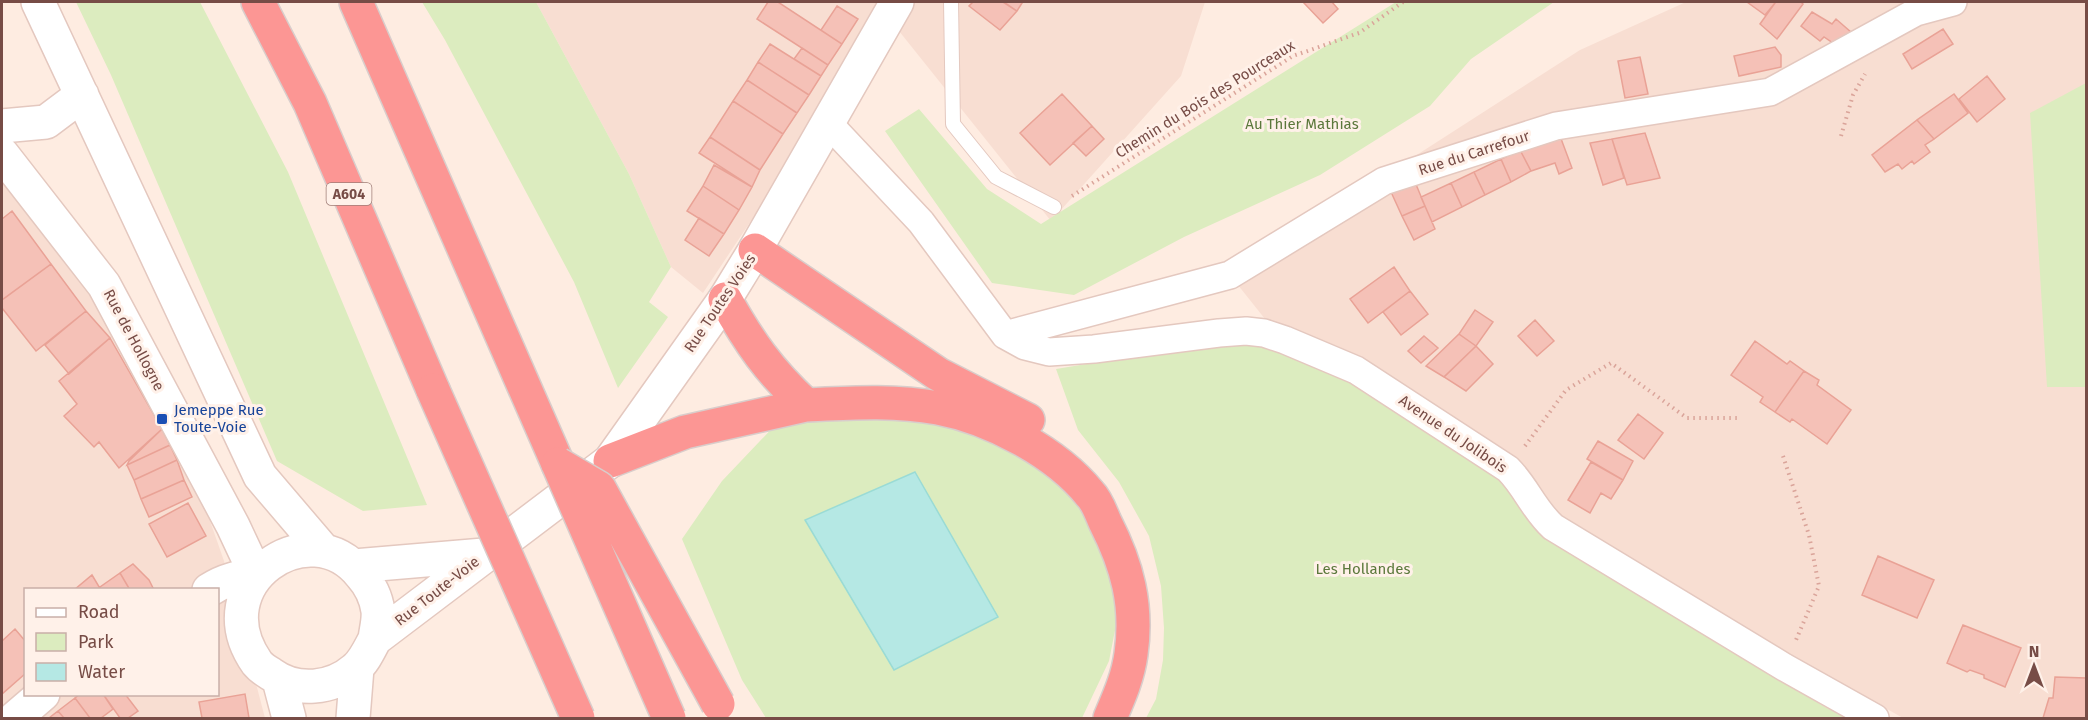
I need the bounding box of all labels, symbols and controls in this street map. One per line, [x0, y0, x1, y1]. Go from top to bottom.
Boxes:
street label: Chemin du Bois des Pourceaux [1112, 36, 1299, 162]
park label: Au Thier Mathias [1245, 115, 1359, 133]
street label: Rue du Carrefour [1416, 127, 1532, 179]
road number: A604 [326, 183, 372, 205]
street label: Rue Toutes Voies [680, 250, 760, 356]
street label: Rue de Hollogne [100, 286, 168, 394]
street label: Avenue du Jolibois [1396, 391, 1510, 477]
place label: Jemeppe Rue Toute-Voie [174, 401, 264, 436]
marker: Jemeppe Rue Toute-Voie [155, 412, 169, 426]
street label: Rue Toute-Voie [391, 552, 483, 630]
park label: Les Hollandes [1315, 560, 1411, 578]
legend [24, 588, 219, 696]
text: Road [78, 601, 120, 623]
text: Park [78, 631, 114, 653]
north arrow [2004, 636, 2064, 696]
text: N [2029, 642, 2039, 661]
text: Water [78, 661, 125, 683]

